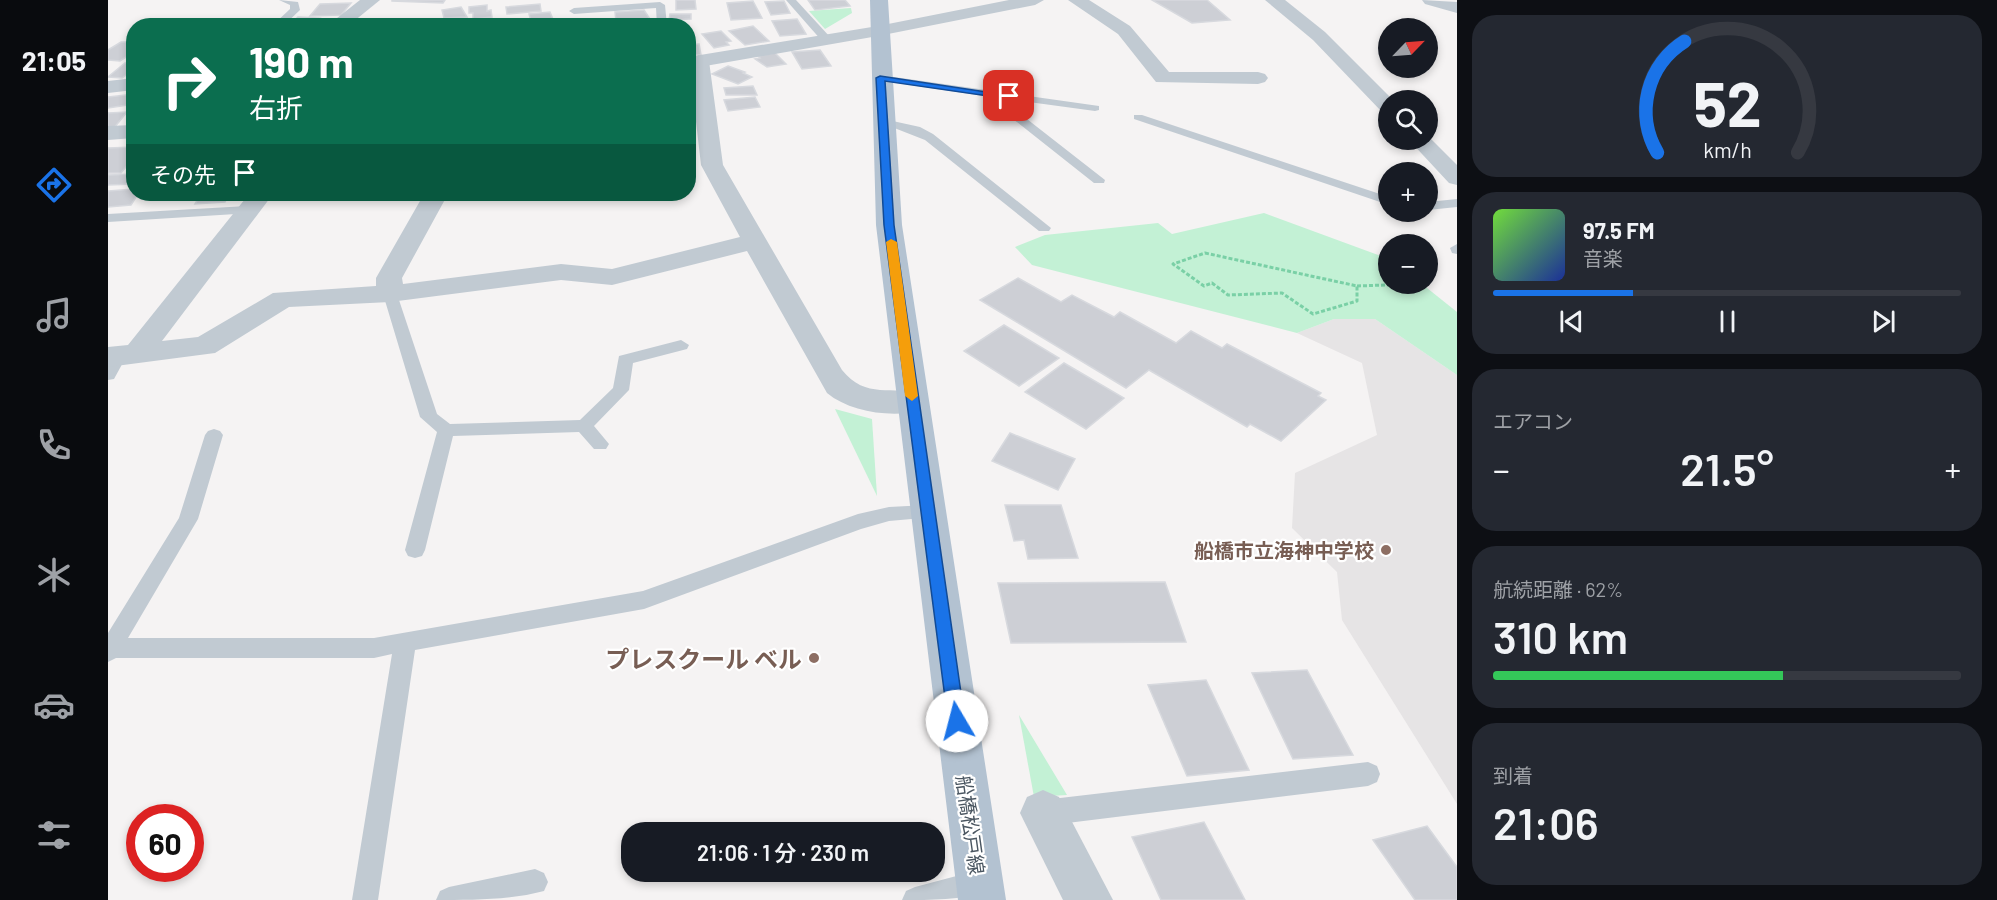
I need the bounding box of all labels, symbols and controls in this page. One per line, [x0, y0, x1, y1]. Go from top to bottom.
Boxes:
north arrow [1378, 18, 1438, 78]
map controls [1378, 18, 1438, 294]
text: 190 m [249, 36, 354, 86]
icon: right [150, 42, 228, 120]
text: 21:05 [22, 44, 86, 76]
text: 52 [1693, 65, 1761, 139]
pin [983, 70, 1034, 121]
icon: arrive [992, 79, 1025, 112]
button: search [1378, 90, 1438, 150]
text: 右折 [249, 91, 303, 123]
text: km/h [1703, 137, 1751, 162]
icon: arrive [228, 156, 261, 189]
text: その先 [150, 161, 216, 187]
button: + [1378, 162, 1438, 222]
icon: directions [33, 164, 75, 206]
text: 97.5 FM [1583, 217, 1654, 243]
button: − [1378, 234, 1438, 294]
text: 音楽 [1583, 246, 1623, 270]
icon: music [33, 294, 75, 336]
icon: previous [1555, 305, 1588, 338]
icon: pause [1711, 305, 1744, 338]
icon: next [1867, 305, 1900, 338]
text: エアコン [1493, 409, 1573, 433]
icon: phone [33, 424, 75, 466]
text: 21.5° [1680, 441, 1774, 495]
text: − [1493, 449, 1510, 489]
text: + [1944, 449, 1961, 489]
place label: 船橋市立海神中学校 [1194, 538, 1374, 562]
marker: 船橋市立海神中学校 [1379, 543, 1393, 557]
icon: climate [33, 554, 75, 596]
text: 航続距離 · 62% [1493, 577, 1623, 601]
text: 310 km [1493, 609, 1628, 663]
place label: プレスクール ベル [605, 644, 802, 673]
marker: プレスクール ベル [807, 651, 821, 665]
icon: car [33, 684, 75, 726]
position arrow [925, 689, 989, 753]
text: 到着 [1493, 763, 1533, 787]
street label: 船橋松戸線 [952, 774, 990, 876]
text: 21:06 [1493, 795, 1599, 849]
speed limit sign: 60 [126, 804, 204, 882]
icon: filters [33, 814, 75, 856]
text: 21:06 · 1 分 · 230 m [697, 839, 869, 865]

